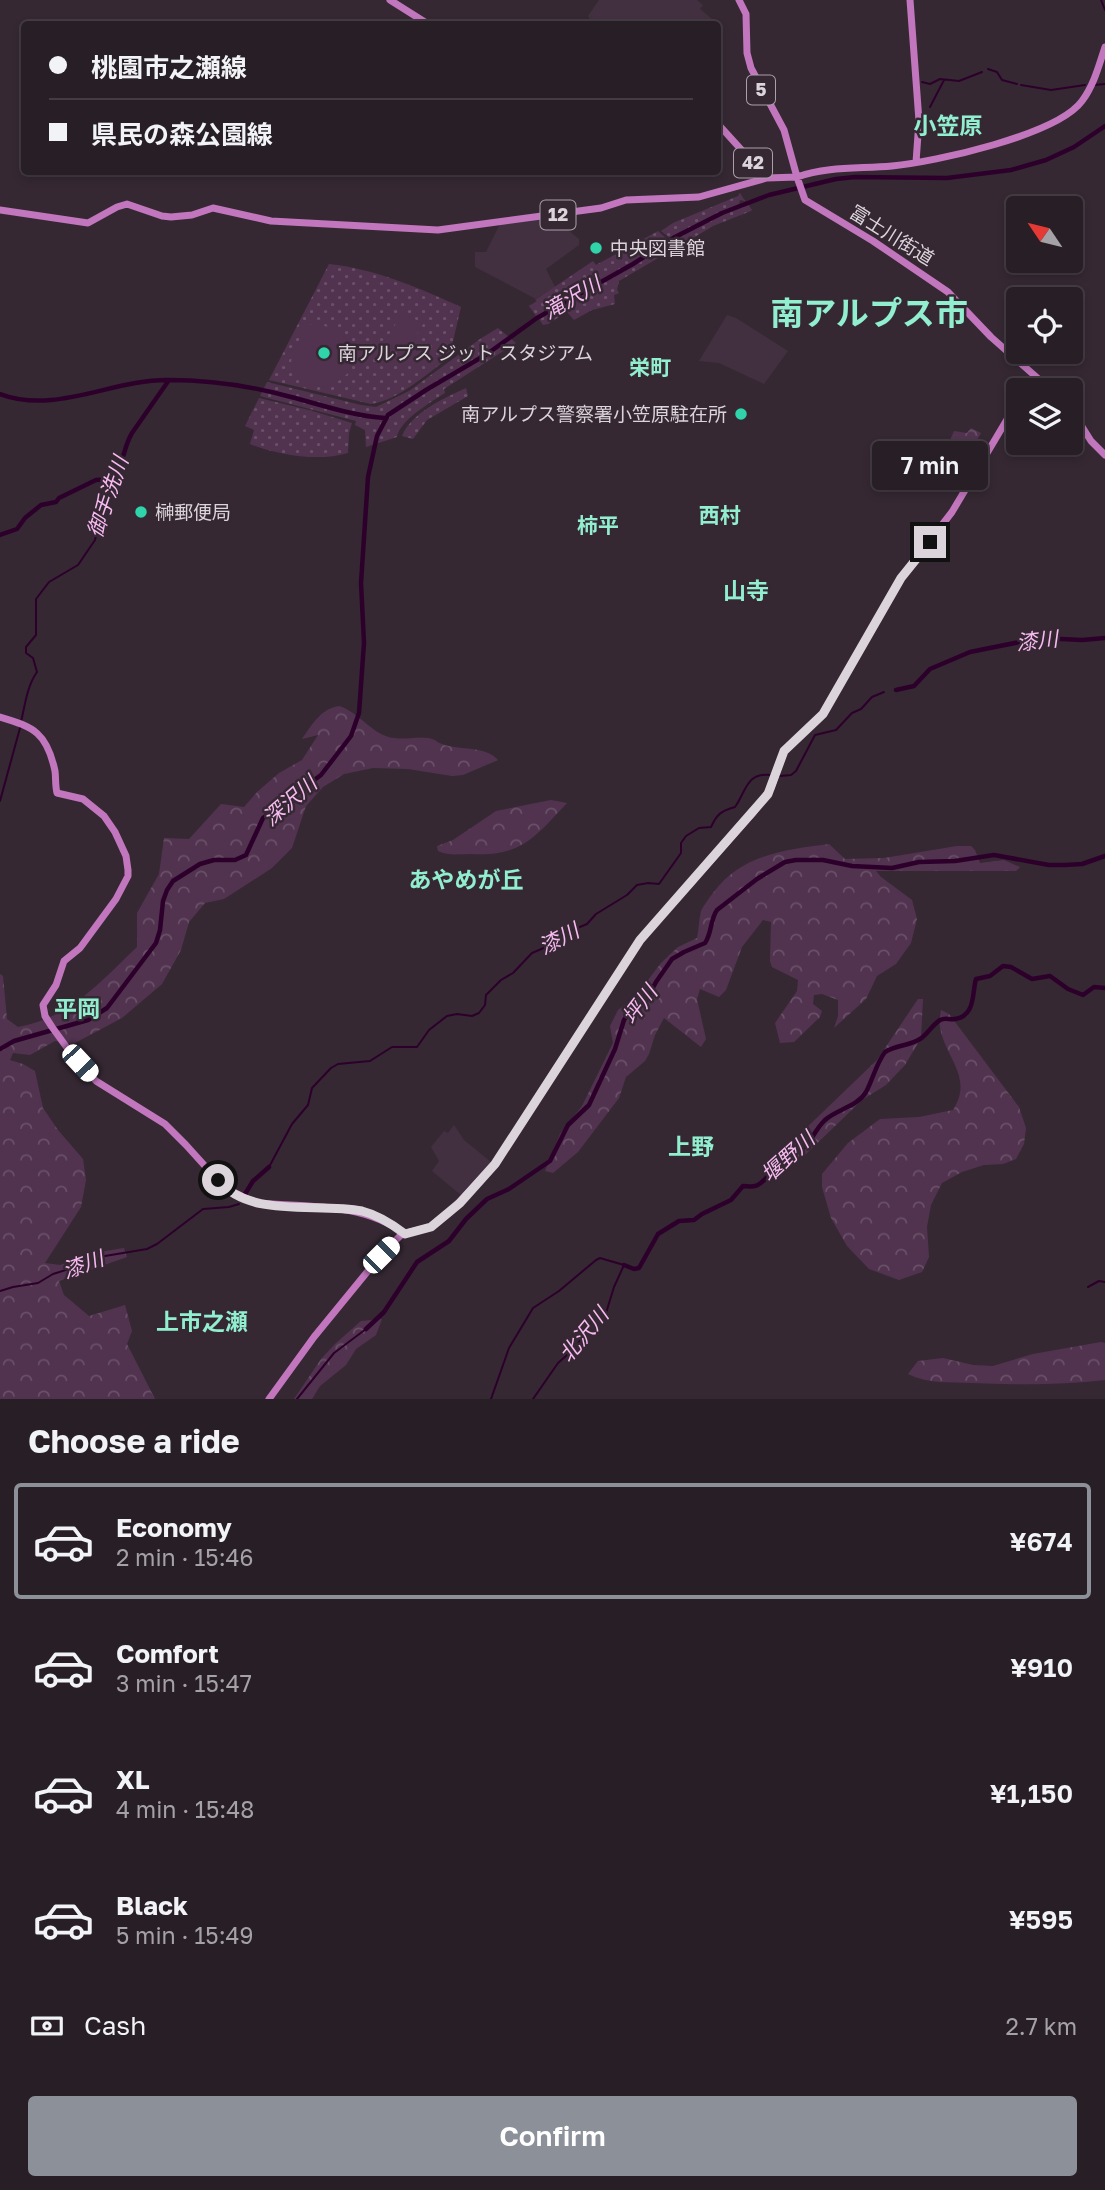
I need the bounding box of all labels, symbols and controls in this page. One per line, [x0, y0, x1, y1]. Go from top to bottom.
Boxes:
text: 桃園市之瀬線 [91, 52, 247, 83]
road number: 5 [747, 76, 775, 104]
district label: 小笠原 [914, 111, 983, 139]
text: 県民の森公園線 [91, 119, 273, 150]
road number: 42 [734, 148, 772, 178]
north arrow [1006, 196, 1083, 273]
map controls [1006, 196, 1083, 455]
road number: 12 [540, 200, 576, 230]
street label: 富士川街道 [846, 200, 939, 270]
place label: 中央図書館 [610, 236, 705, 259]
marker: 中央図書館 [588, 240, 604, 256]
water label: 滝沢川 [538, 269, 607, 324]
button: locate [1006, 287, 1083, 364]
district label: 南アルプス市 [770, 293, 968, 332]
place label: 南アルプス ジット スタジアム [338, 341, 593, 364]
marker: 南アルプス ジット スタジアム [316, 345, 332, 361]
district label: 栄町 [629, 354, 671, 380]
button: layers [1006, 378, 1083, 455]
place label: 南アルプス警察署小笠原駐在所 [461, 402, 727, 425]
marker: 南アルプス警察署小笠原駐在所 [733, 406, 749, 422]
callout: 7 min [872, 440, 988, 490]
water label: 御手洗川 [81, 451, 134, 541]
text: 7 min [901, 451, 959, 479]
place label: 榊郵便局 [155, 500, 231, 523]
district label: 西村 [699, 502, 741, 528]
marker: 榊郵便局 [133, 504, 149, 520]
district label: 柿平 [577, 512, 619, 538]
route end [914, 526, 946, 558]
district label: 山寺 [723, 576, 769, 604]
water label: 漆川 [1015, 625, 1061, 655]
water label: 深沢川 [257, 768, 323, 831]
district label: あやめが丘 [409, 865, 524, 893]
water label: 漆川 [534, 916, 585, 959]
water label: 坪川 [616, 978, 663, 1029]
district label: 平岡 [54, 994, 100, 1022]
car [58, 1040, 103, 1086]
water label: 堰野川 [755, 1124, 821, 1187]
district label: 上野 [668, 1132, 714, 1160]
route start [202, 1164, 234, 1196]
car [359, 1233, 404, 1277]
water label: 漆川 [58, 1244, 109, 1283]
water label: 北沢川 [553, 1300, 615, 1367]
district label: 上市之瀬 [156, 1307, 248, 1335]
text: Choose a ride [28, 1422, 240, 1460]
icon: car [32, 1510, 95, 1573]
text: Economy [116, 1512, 232, 1543]
text: ¥674 [1010, 1526, 1073, 1557]
text: 2 min · 15:46 [116, 1543, 254, 1571]
icon: car [32, 1636, 95, 1699]
text: Comfort [116, 1638, 219, 1669]
text: ¥910 [1010, 1652, 1073, 1683]
text: 3 min · 15:47 [116, 1669, 252, 1697]
icon: car [32, 1762, 95, 1825]
text: XL [116, 1764, 150, 1795]
text: ¥1,150 [990, 1778, 1073, 1809]
text: 4 min · 15:48 [116, 1795, 254, 1823]
icon: car [32, 1888, 95, 1951]
text: Black [116, 1890, 188, 1921]
text: ¥595 [1009, 1904, 1073, 1935]
text: 5 min · 15:49 [116, 1921, 254, 1949]
icon: cash [28, 2007, 66, 2045]
text: Cash [84, 2010, 146, 2041]
text: 2.7 km [1005, 2012, 1077, 2040]
button: Confirm [28, 2096, 1077, 2176]

